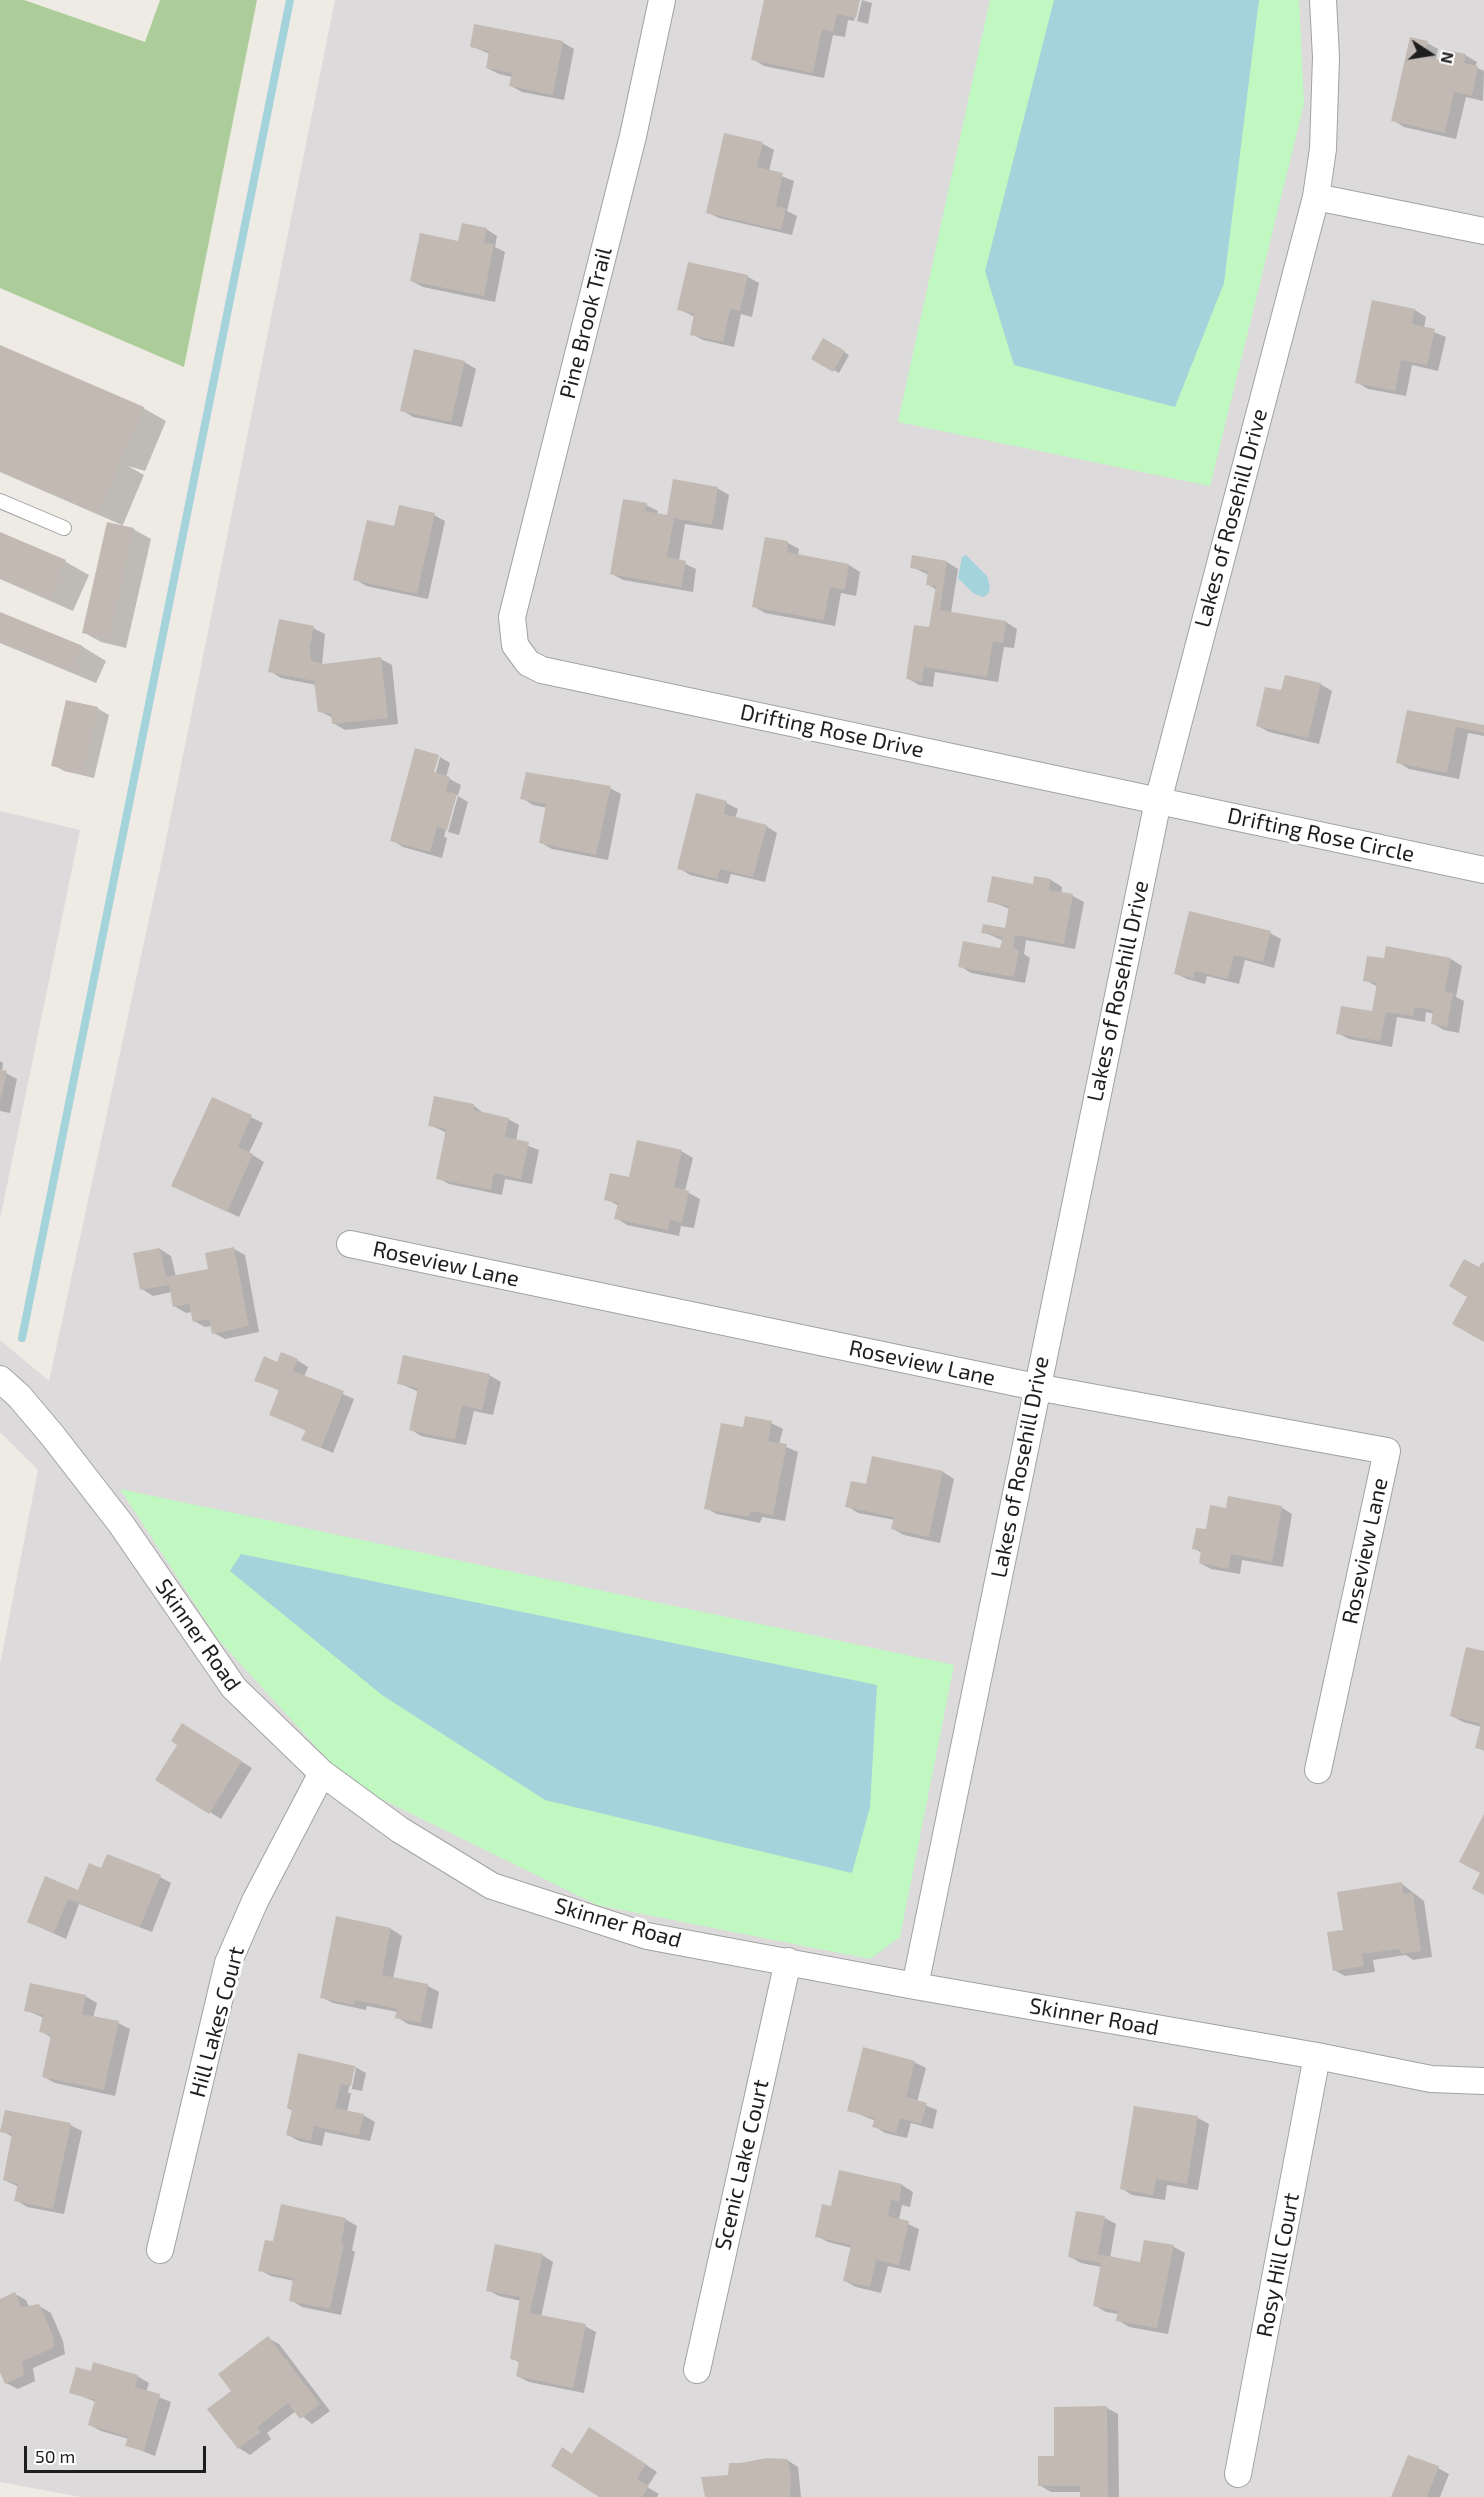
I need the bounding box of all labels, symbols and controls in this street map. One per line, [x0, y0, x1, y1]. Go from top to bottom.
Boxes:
north arrow [1400, 24, 1460, 84]
text: N [1438, 50, 1459, 65]
street label: Pine Brook Trail [554, 245, 618, 401]
street label: Lakes of Rosehill Drive [1189, 406, 1273, 630]
street label: Drifting Rose Drive [738, 699, 926, 763]
street label: Drifting Rose Circle [1225, 802, 1417, 868]
street label: Lakes of Rosehill Drive [1082, 878, 1154, 1104]
street label: Roseview Lane [370, 1236, 522, 1292]
street label: Roseview Lane [846, 1335, 998, 1391]
street label: Lakes of Rosehill Drive [986, 1354, 1054, 1580]
street label: Roseview Lane [1337, 1475, 1393, 1627]
street label: Skinner Road [150, 1574, 246, 1696]
street label: Skinner Road [552, 1892, 684, 1954]
street label: Hill Lakes Court [184, 1944, 250, 2100]
street label: Skinner Road [1027, 1993, 1161, 2041]
street label: Scenic Lake Court [710, 2077, 774, 2253]
street label: Rosy Hill Court [1251, 2191, 1305, 2339]
scale bar [27, 2434, 208, 2472]
text: 50 m [35, 2445, 75, 2467]

